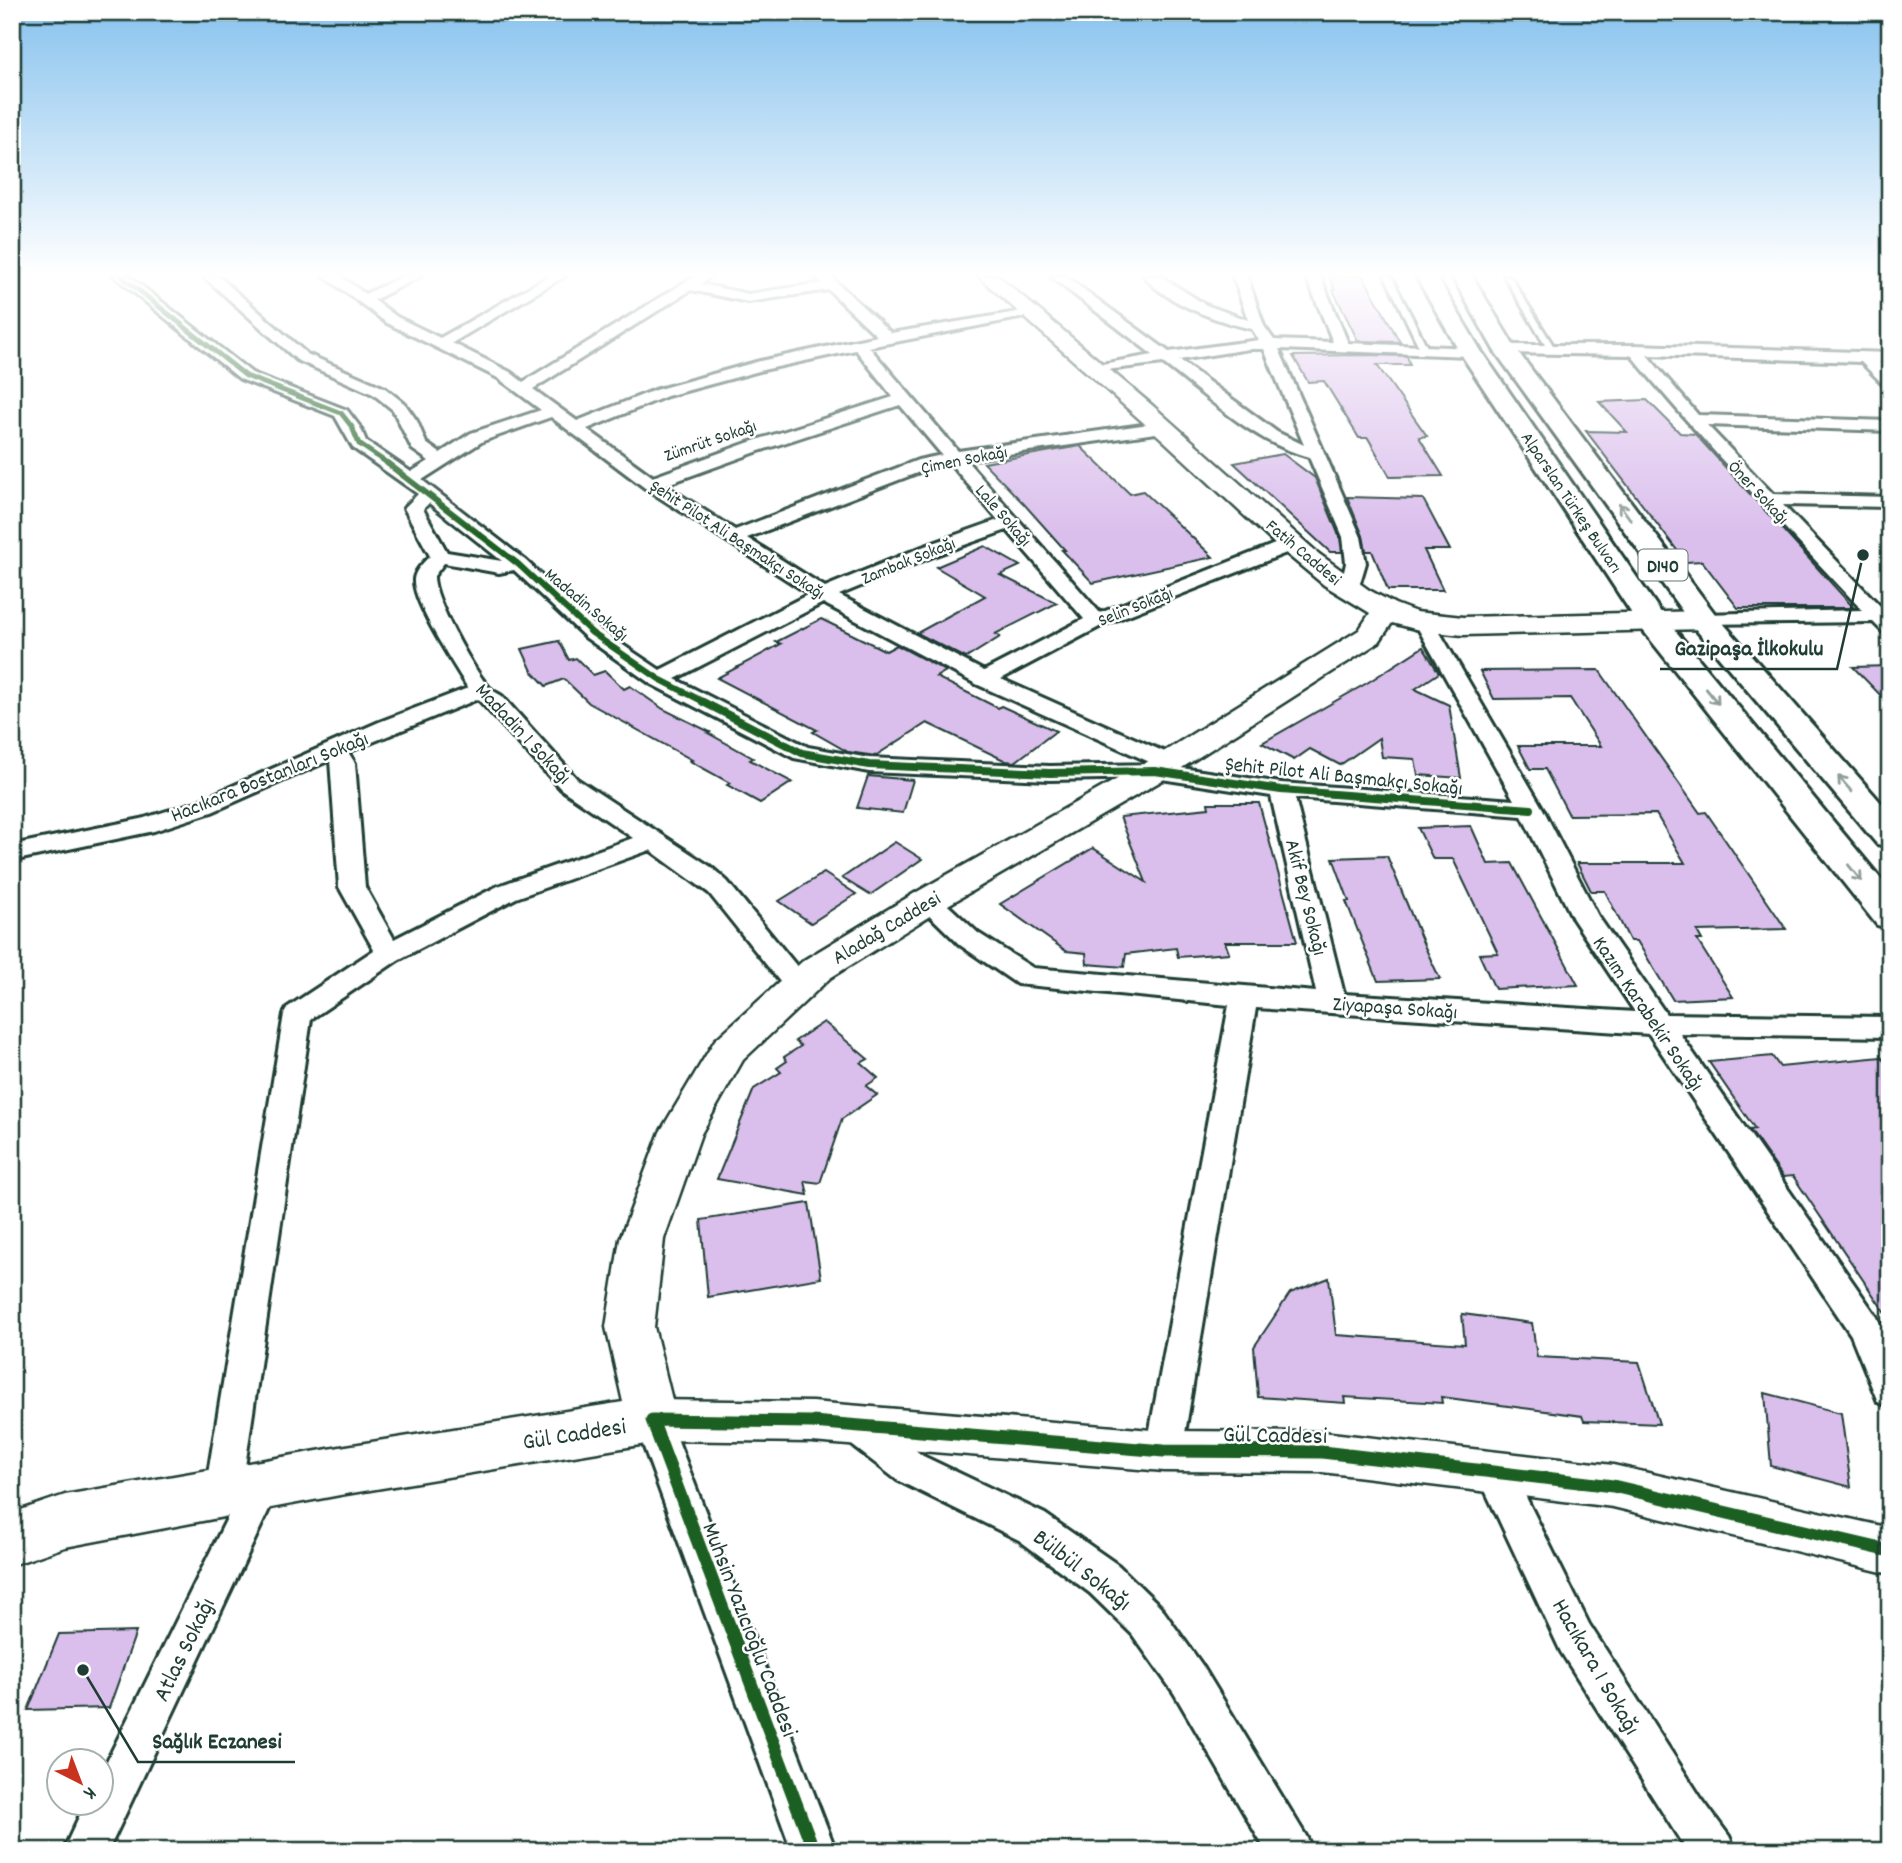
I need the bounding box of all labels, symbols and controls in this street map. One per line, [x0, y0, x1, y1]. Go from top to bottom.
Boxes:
street label: Zümrüt Sokağı [661, 415, 760, 470]
street label: Alparslan Türkeş Bulvarı [1513, 428, 1627, 579]
street label: Çimen Sokağı [919, 441, 1010, 482]
street label: Öner Sokağı [1721, 456, 1794, 531]
street label: Şehit Pilot Ali Başmakçı Sokağı [644, 475, 829, 607]
street label: Lale Sokağı [968, 480, 1036, 553]
one-way arrow [1617, 504, 1632, 522]
street label: Fatih Caddesi [1259, 515, 1346, 593]
street label: Zambak Sokağı [858, 532, 960, 593]
road number: D140 [1638, 550, 1688, 580]
street label: Madadin Sokağı [538, 563, 633, 649]
street label: Selin Sokağı [1095, 582, 1177, 635]
callout: Gazipaşa İlkokulu [1660, 625, 1837, 669]
text: Gazipaşa İlkokulu [1674, 634, 1824, 667]
street label: Madadin 1 Sokağı [467, 677, 577, 793]
one-way arrow [1704, 687, 1720, 705]
street label: Hacıkara Bostanları Sokağı [167, 725, 373, 832]
street label: Şehit Pilot Ali Başmakçı Sokağı [1224, 751, 1464, 805]
one-way arrow [1837, 775, 1853, 793]
street label: Akif Bey Sokağı [1275, 836, 1333, 959]
one-way arrow [1847, 864, 1863, 882]
street label: Aladağ Caddesi [828, 885, 948, 974]
street label: Kazım Karabekir Sokağı [1583, 931, 1710, 1098]
street label: Ziyapaşa Sokağı [1331, 991, 1458, 1029]
street label: Gül Caddesi [520, 1411, 629, 1461]
street label: Gül Caddesi [1222, 1419, 1327, 1455]
street label: Muhsin Yazıcıoğlu Caddesi [692, 1518, 805, 1742]
street label: Bülbül Sokağı [1025, 1522, 1138, 1621]
street label: Atlas Sokağı [146, 1593, 225, 1708]
street label: Hacıkara 1 Sokağı [1542, 1593, 1647, 1742]
callout: Sağlık Eczanesi [138, 1718, 295, 1762]
text: Sağlık Eczanesi [152, 1727, 282, 1760]
north arrow [46, 1748, 116, 1818]
text: K [77, 1779, 101, 1805]

